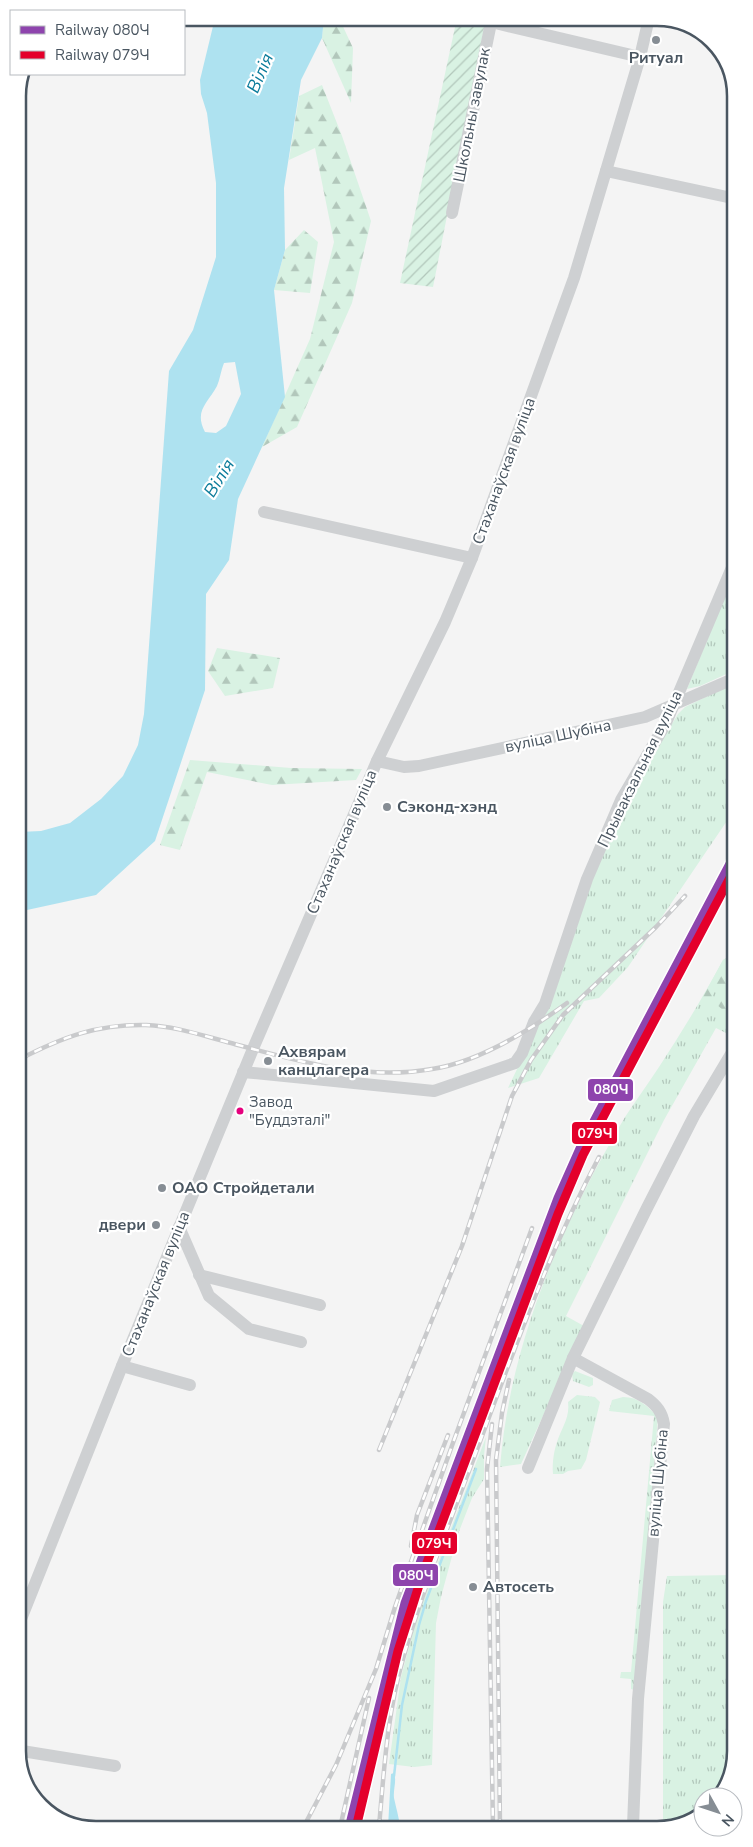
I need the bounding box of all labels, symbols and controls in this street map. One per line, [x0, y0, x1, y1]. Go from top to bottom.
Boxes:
legend [10, 10, 185, 75]
text: Railway 080Ч [55, 20, 150, 40]
marker: Ритуал [650, 34, 662, 46]
text: Railway 079Ч [55, 45, 150, 65]
street label: Школьны завулак [448, 45, 496, 184]
place label: Ритуал [629, 47, 683, 69]
water label: Вілія [241, 49, 279, 97]
street label: Стаханаўская вуліца [467, 394, 541, 548]
water label: Вілія [198, 454, 240, 502]
street label: Прывакзальная вуліца [592, 687, 688, 851]
street label: вуліца Шубіна [503, 714, 613, 758]
street label: Стаханаўская вуліца [302, 766, 382, 918]
place label: Сэконд-хэнд [397, 796, 497, 818]
marker: Сэконд-хэнд [381, 801, 393, 813]
place label: Ахвярам канцлагера [278, 1041, 369, 1081]
marker: Ахвярам канцлагера [262, 1055, 274, 1067]
line badge: 080Ч [587, 1078, 634, 1102]
text: 080Ч [594, 1080, 628, 1099]
place label: Завод "Буддэталі" [249, 1092, 330, 1130]
marker: Завод "Буддэталі" [235, 1106, 245, 1116]
line badge: 079Ч [571, 1121, 618, 1145]
text: 079Ч [578, 1124, 612, 1143]
place label: ОАО Стройдетали [172, 1177, 315, 1199]
marker: ОАО Стройдетали [156, 1182, 168, 1194]
street label: Стаханаўская вуліца [117, 1208, 195, 1360]
place label: двери [99, 1214, 146, 1236]
marker: двери [150, 1219, 162, 1231]
street label: вуліца Шубіна [642, 1428, 674, 1538]
line badge: 079Ч [411, 1531, 458, 1555]
text: 079Ч [417, 1534, 451, 1553]
line badge: 080Ч [392, 1563, 439, 1587]
text: 080Ч [399, 1566, 433, 1585]
place label: Автосеть [483, 1576, 554, 1598]
marker: Автосеть [467, 1581, 479, 1593]
north arrow [693, 1787, 743, 1837]
text: N [717, 1810, 738, 1830]

